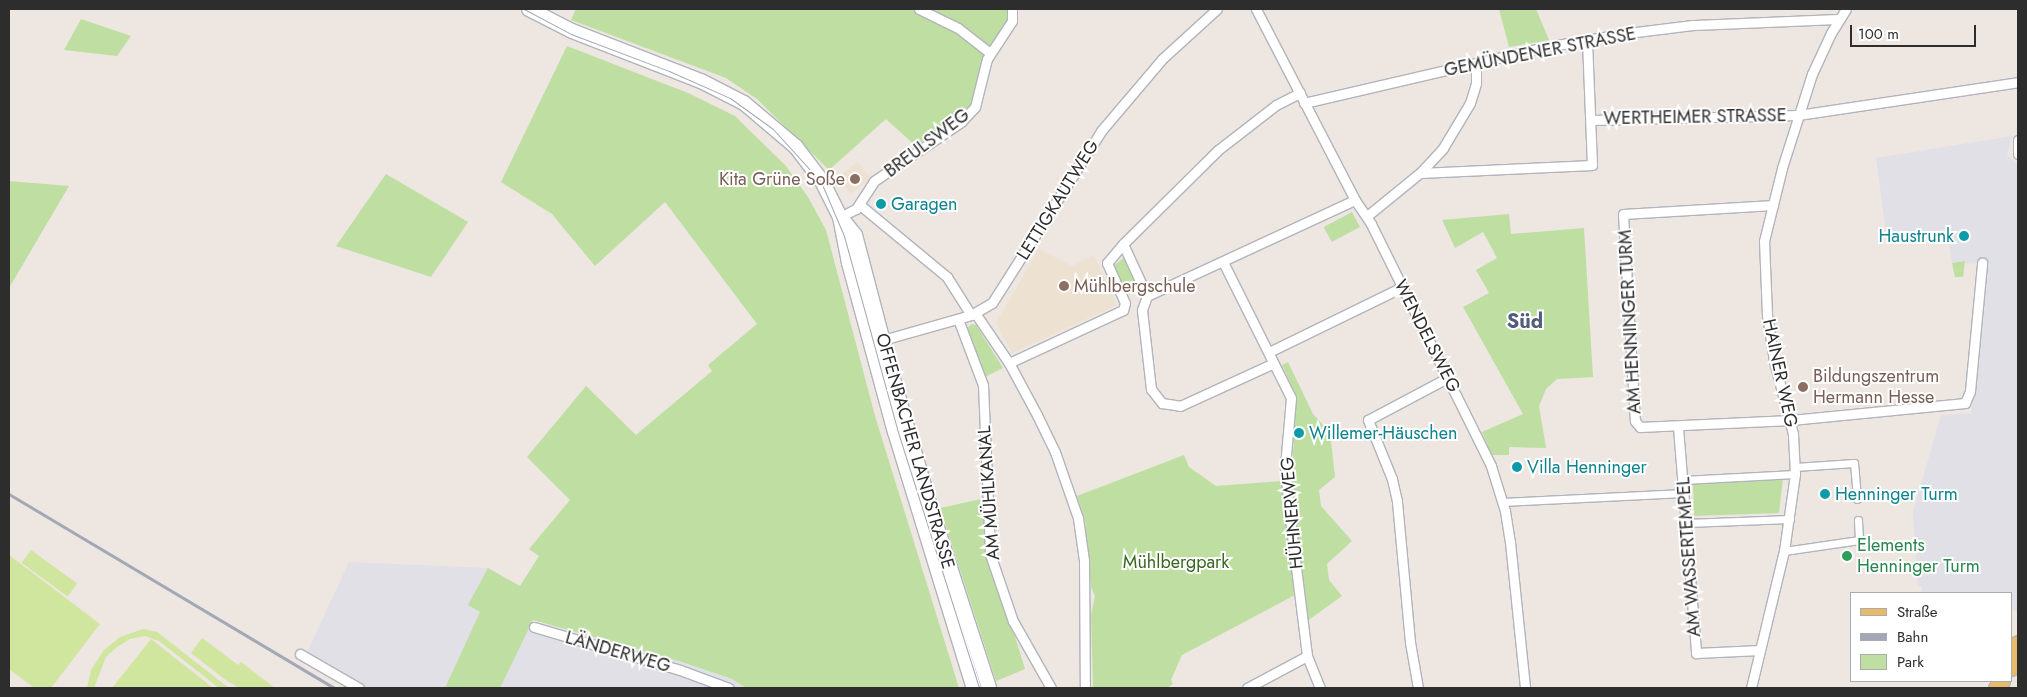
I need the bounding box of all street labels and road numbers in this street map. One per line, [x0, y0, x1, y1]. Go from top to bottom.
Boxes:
street label: GEMÜNDENER STRASSE [1442, 23, 1638, 81]
street label: BREULSWEG [880, 104, 974, 182]
street label: WERTHEIMER STRASSE [1603, 105, 1787, 129]
street label: LETTIGKAUTWEG [1012, 136, 1104, 264]
street label: AM HENNINGER TURM [1614, 229, 1646, 415]
street label: WENDELSWEG [1389, 276, 1465, 396]
street label: HAINER WEG [1758, 317, 1802, 429]
street label: OFFENBACHER LANDSTRASSE [871, 331, 959, 571]
street label: AM MÜHLKANAL [974, 425, 1004, 561]
street label: HÜHNERWEG [1276, 456, 1308, 570]
street label: AM WASSERTEMPEL [1673, 476, 1705, 638]
street label: LÄNDERWEG [563, 627, 673, 677]

